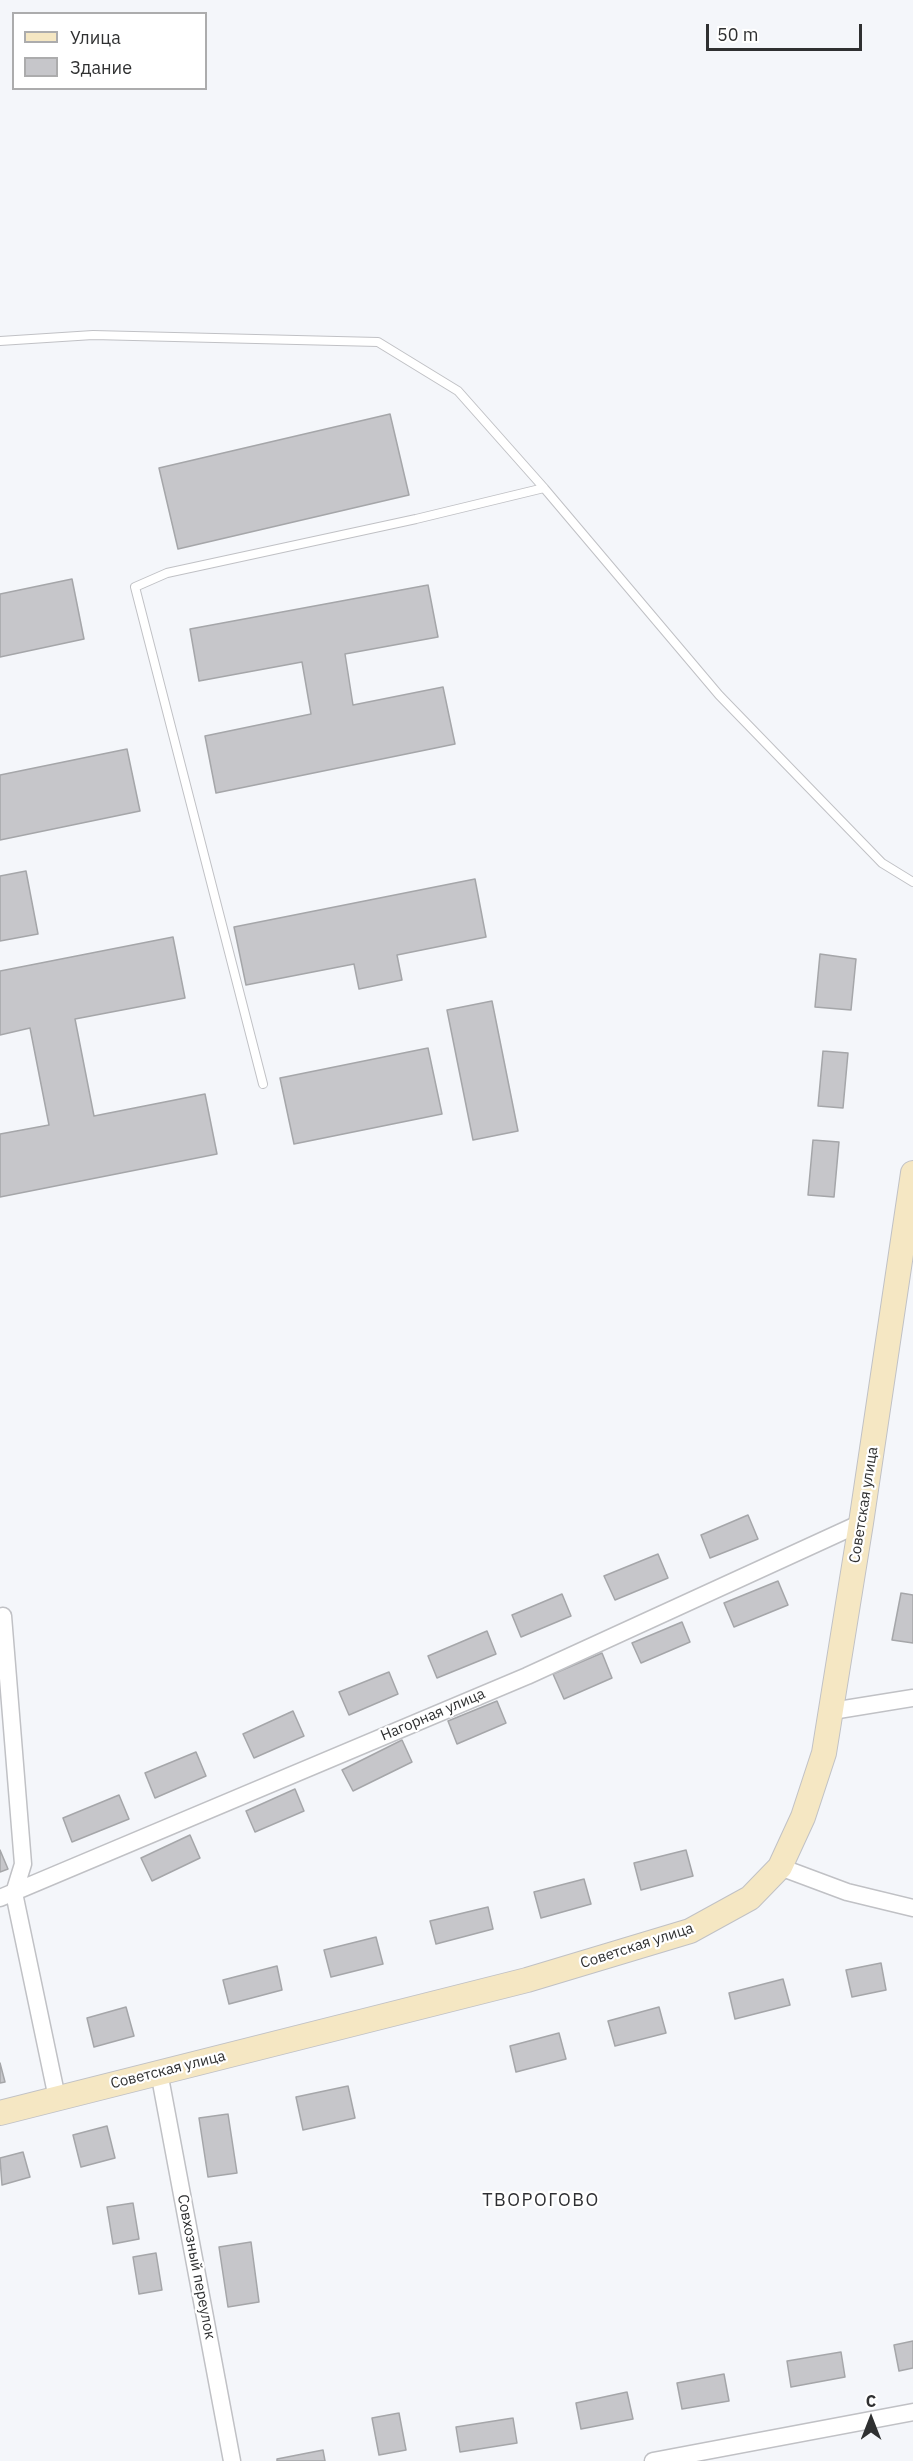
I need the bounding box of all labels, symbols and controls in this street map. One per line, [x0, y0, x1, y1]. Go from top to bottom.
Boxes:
legend [12, 12, 207, 90]
scale bar [709, 12, 865, 50]
text: 50 m [717, 23, 759, 46]
text: Улица [70, 26, 121, 49]
text: Здание [70, 56, 132, 79]
street label: Советская улица [846, 1445, 882, 1565]
street label: Нагорная улица [378, 1685, 488, 1745]
street label: Советская улица [578, 1919, 696, 1973]
street label: Советская улица [109, 2047, 227, 2093]
district label: ТВОРОГОВО [482, 2190, 600, 2212]
street label: Совхозный переулок [173, 2193, 219, 2341]
north arrow [841, 2389, 901, 2449]
text: С [866, 2391, 876, 2411]

